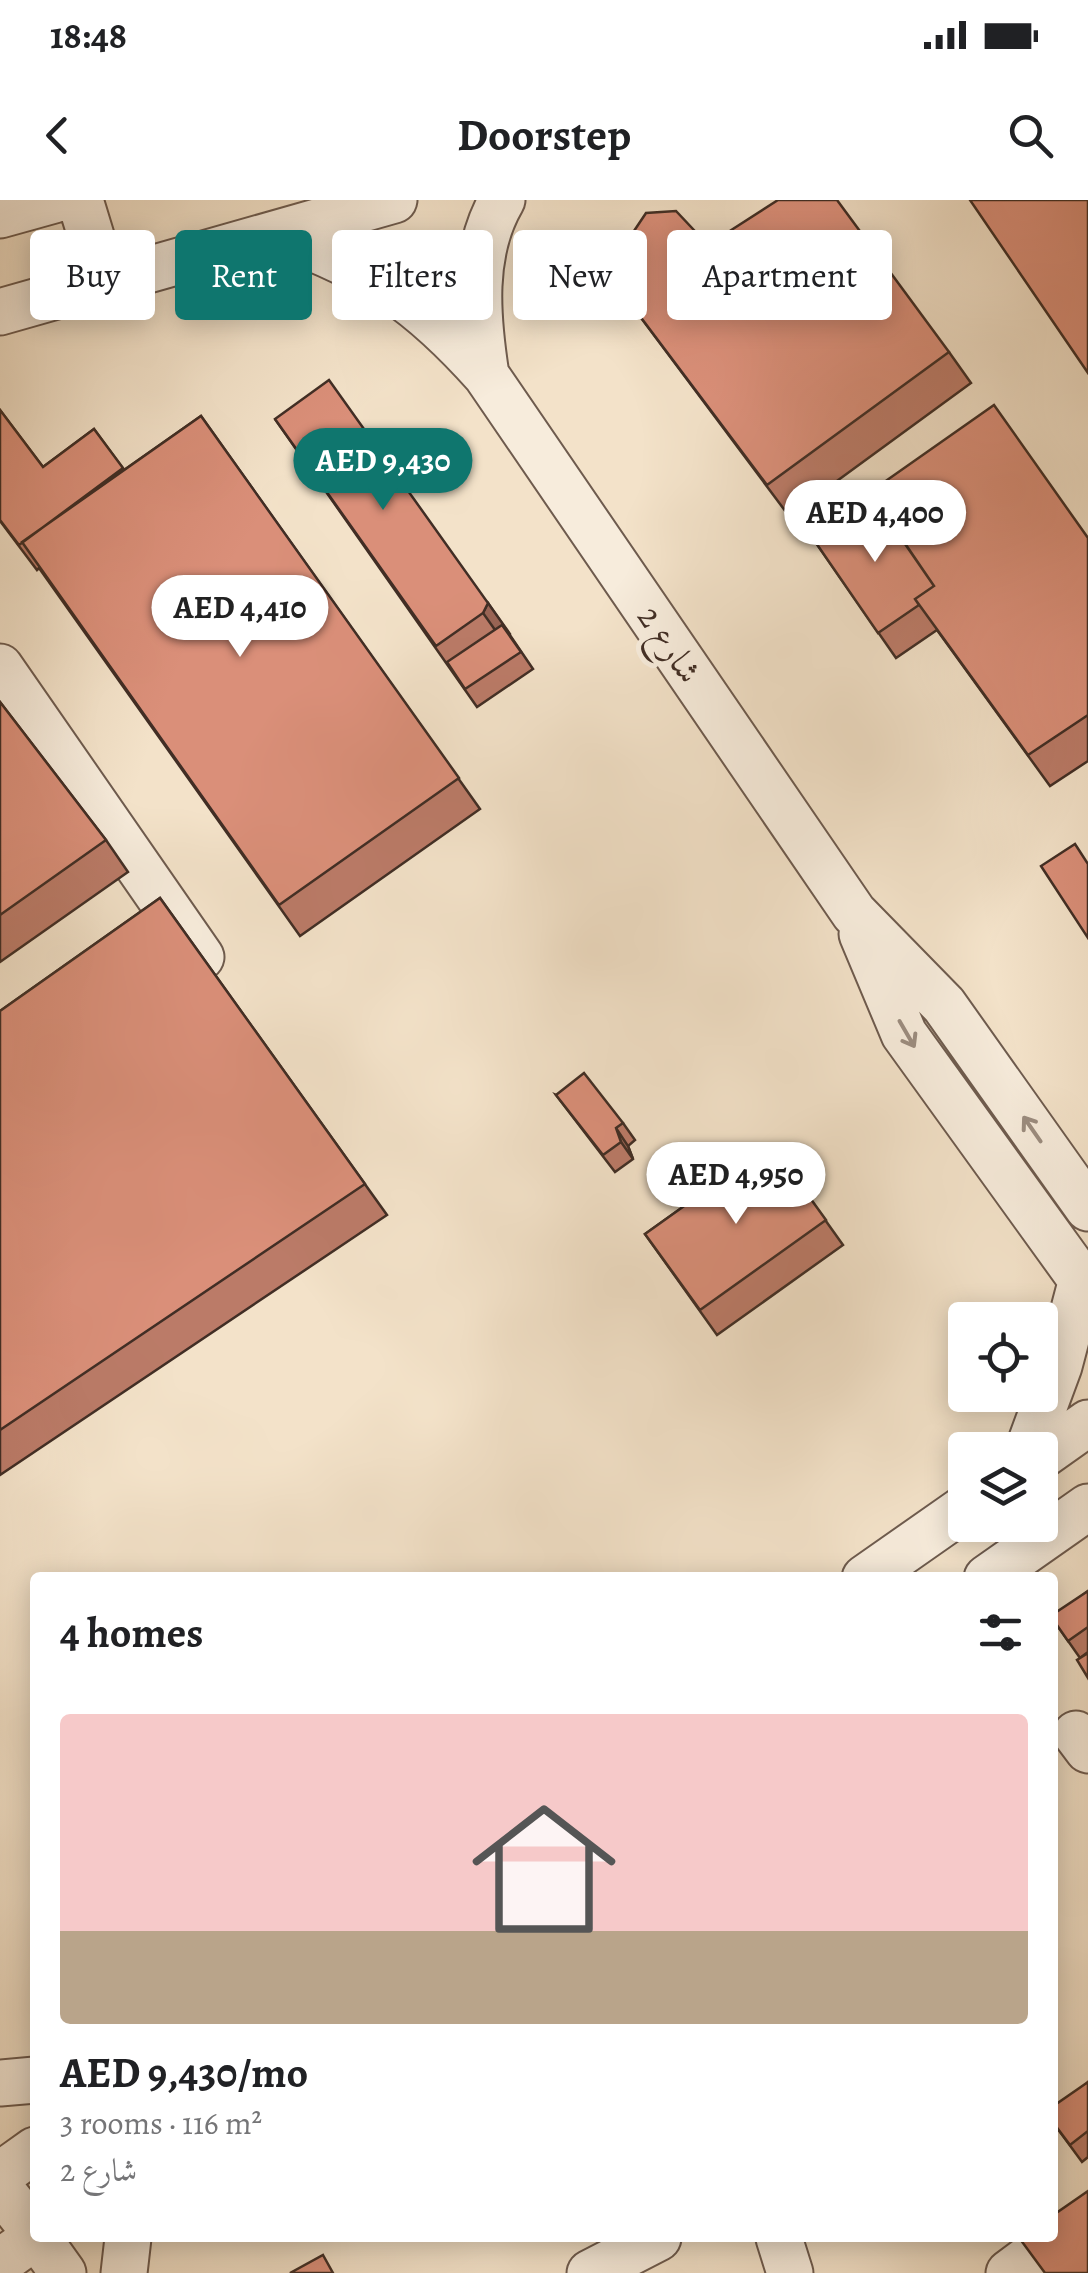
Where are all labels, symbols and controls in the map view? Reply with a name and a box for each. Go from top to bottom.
text: 18:48 [50,9,127,61]
text: Doorstep [457,104,631,166]
icon: back [30,108,85,163]
icon: search [1003,108,1058,163]
chip: Buy [30,230,155,320]
chip: Rent [175,230,312,320]
chip: Filters [332,230,493,320]
chip: New [513,230,647,320]
chip: Apartment [667,230,892,320]
pin: AED 9,430 [269,428,497,513]
text: AED 9,430 [315,438,451,482]
pin: AED 4,400 [761,480,989,565]
text: AED 4,400 [806,490,944,534]
pin: AED 4,410 [126,575,354,660]
text: AED 4,410 [173,585,307,629]
street label: شارع 2 [622,596,713,695]
one-way arrow [897,1019,917,1048]
one-way arrow [1022,1115,1043,1143]
pin: AED 4,950 [622,1142,850,1227]
text: AED 4,950 [668,1152,804,1196]
map controls [948,1302,1058,1542]
button: locate [948,1302,1058,1412]
button: layers [948,1432,1058,1542]
text: 4 homes [60,1604,203,1661]
icon: filters [973,1605,1028,1660]
icon: home [454,1779,634,1959]
text: AED 9,430/mo [60,2044,308,2101]
text: 3 rooms · 116 m² [60,2101,262,2145]
text: شارع 2 [60,2148,137,2192]

